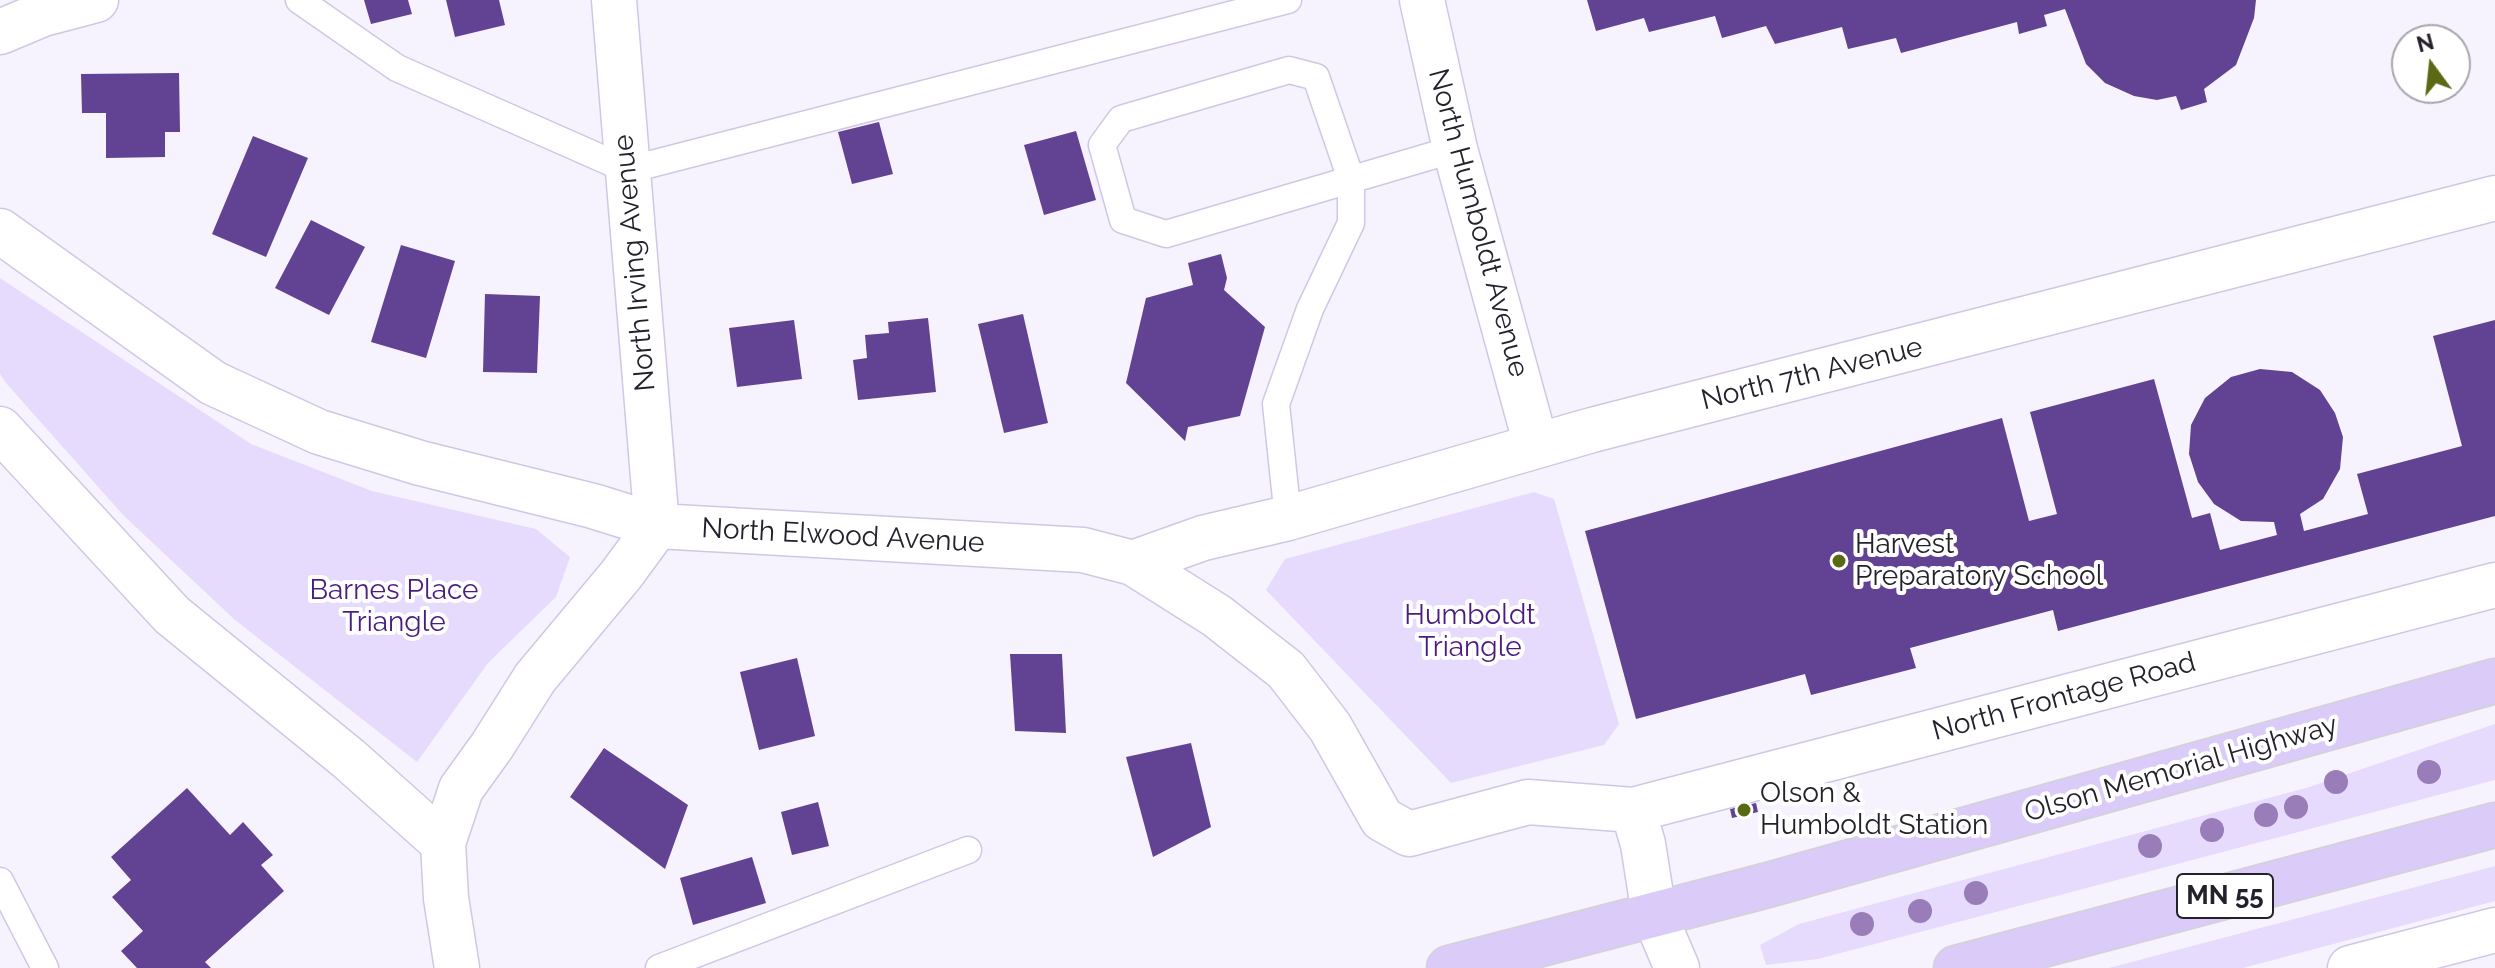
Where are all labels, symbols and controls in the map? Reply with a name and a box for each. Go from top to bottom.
north arrow [2391,24,2471,104]
text: N [2414,28,2437,57]
street label: North Humboldt Avenue [1421,65,1535,381]
street label: North Irving Avenue [607,133,663,393]
street label: North 7th Avenue [1698,330,1926,418]
street label: North Elwood Avenue [701,512,985,560]
place label: Harvest Preparatory School [1855,528,2103,594]
marker: Harvest Preparatory School [1830,552,1848,570]
park label: Barnes Place Triangle [309,574,479,640]
park label: Humboldt Triangle [1404,599,1536,665]
street label: North Frontage Road [1929,646,2199,748]
street label: Olson Memorial Highway [2021,708,2341,830]
place label: Olson & Humboldt Station [1760,777,1988,843]
marker: Olson & Humboldt Station [1735,801,1753,819]
road number: MN 55 [2177,874,2273,918]

